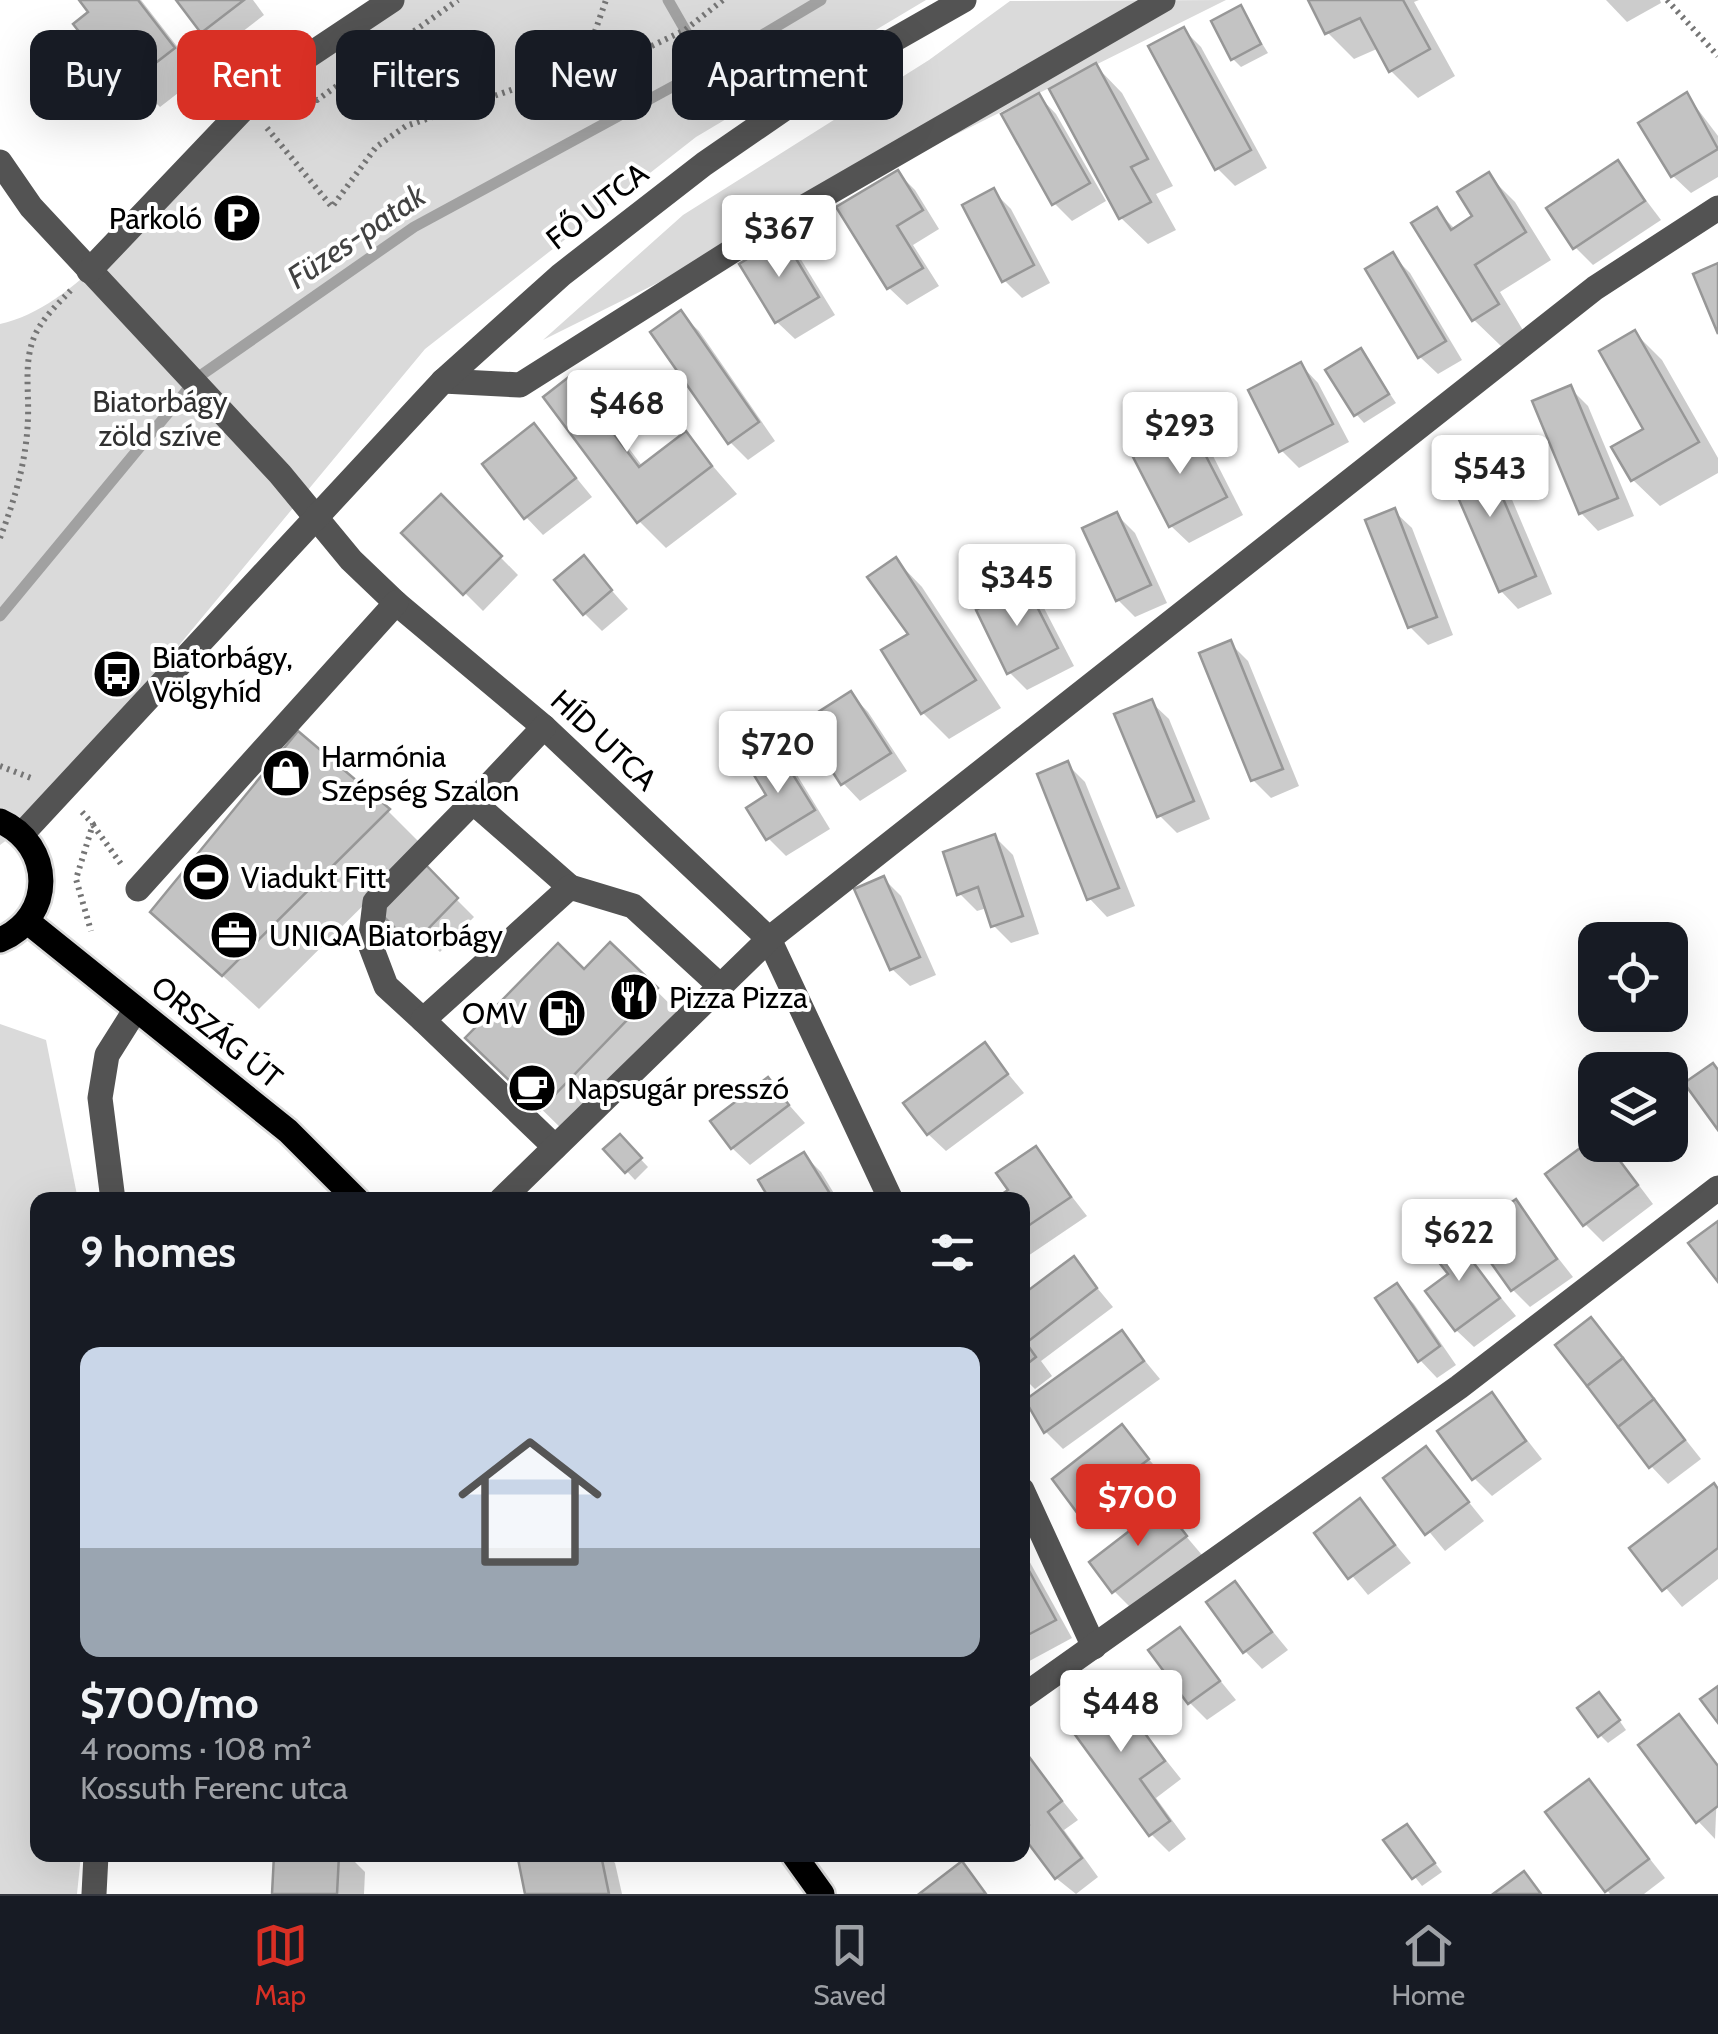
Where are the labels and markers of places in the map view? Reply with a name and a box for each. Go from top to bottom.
parking icon: Parkoló [211,192,263,244]
pin: $367 [720,195,838,280]
place label: Parkoló [109,200,202,237]
pin: $468 [568,370,686,455]
pin: $293 [1121,392,1239,477]
pin: $543 [1431,435,1549,520]
pin: $345 [958,544,1076,629]
place label: Biatorbágy, Völgyhíd [152,639,293,710]
bus stop icon: Biatorbágy, Völgyhíd [91,648,143,700]
pin: $720 [719,711,837,796]
place label: Harmónia Szépség Szalon [321,738,519,809]
shop icon: Harmónia Szépség Szalon [260,747,312,799]
sports icon: Viadukt Fitt [180,851,232,903]
place label: Viadukt Fitt [241,859,386,896]
office icon: UNIQA Biatorbágy [208,909,260,961]
place label: UNIQA Biatorbágy [269,917,503,954]
restaurant icon: Pizza Pizza [608,971,660,1023]
place label: Pizza Pizza [669,979,808,1016]
fuel station icon: OMV [536,987,588,1039]
place label: OMV [462,995,528,1032]
cafe icon: Napsugár presszó [506,1062,558,1114]
place label: Napsugár presszó [567,1070,789,1107]
pin: $622 [1400,1199,1518,1284]
pin: $700 [1079,1464,1197,1549]
pin: $448 [1062,1670,1180,1755]

